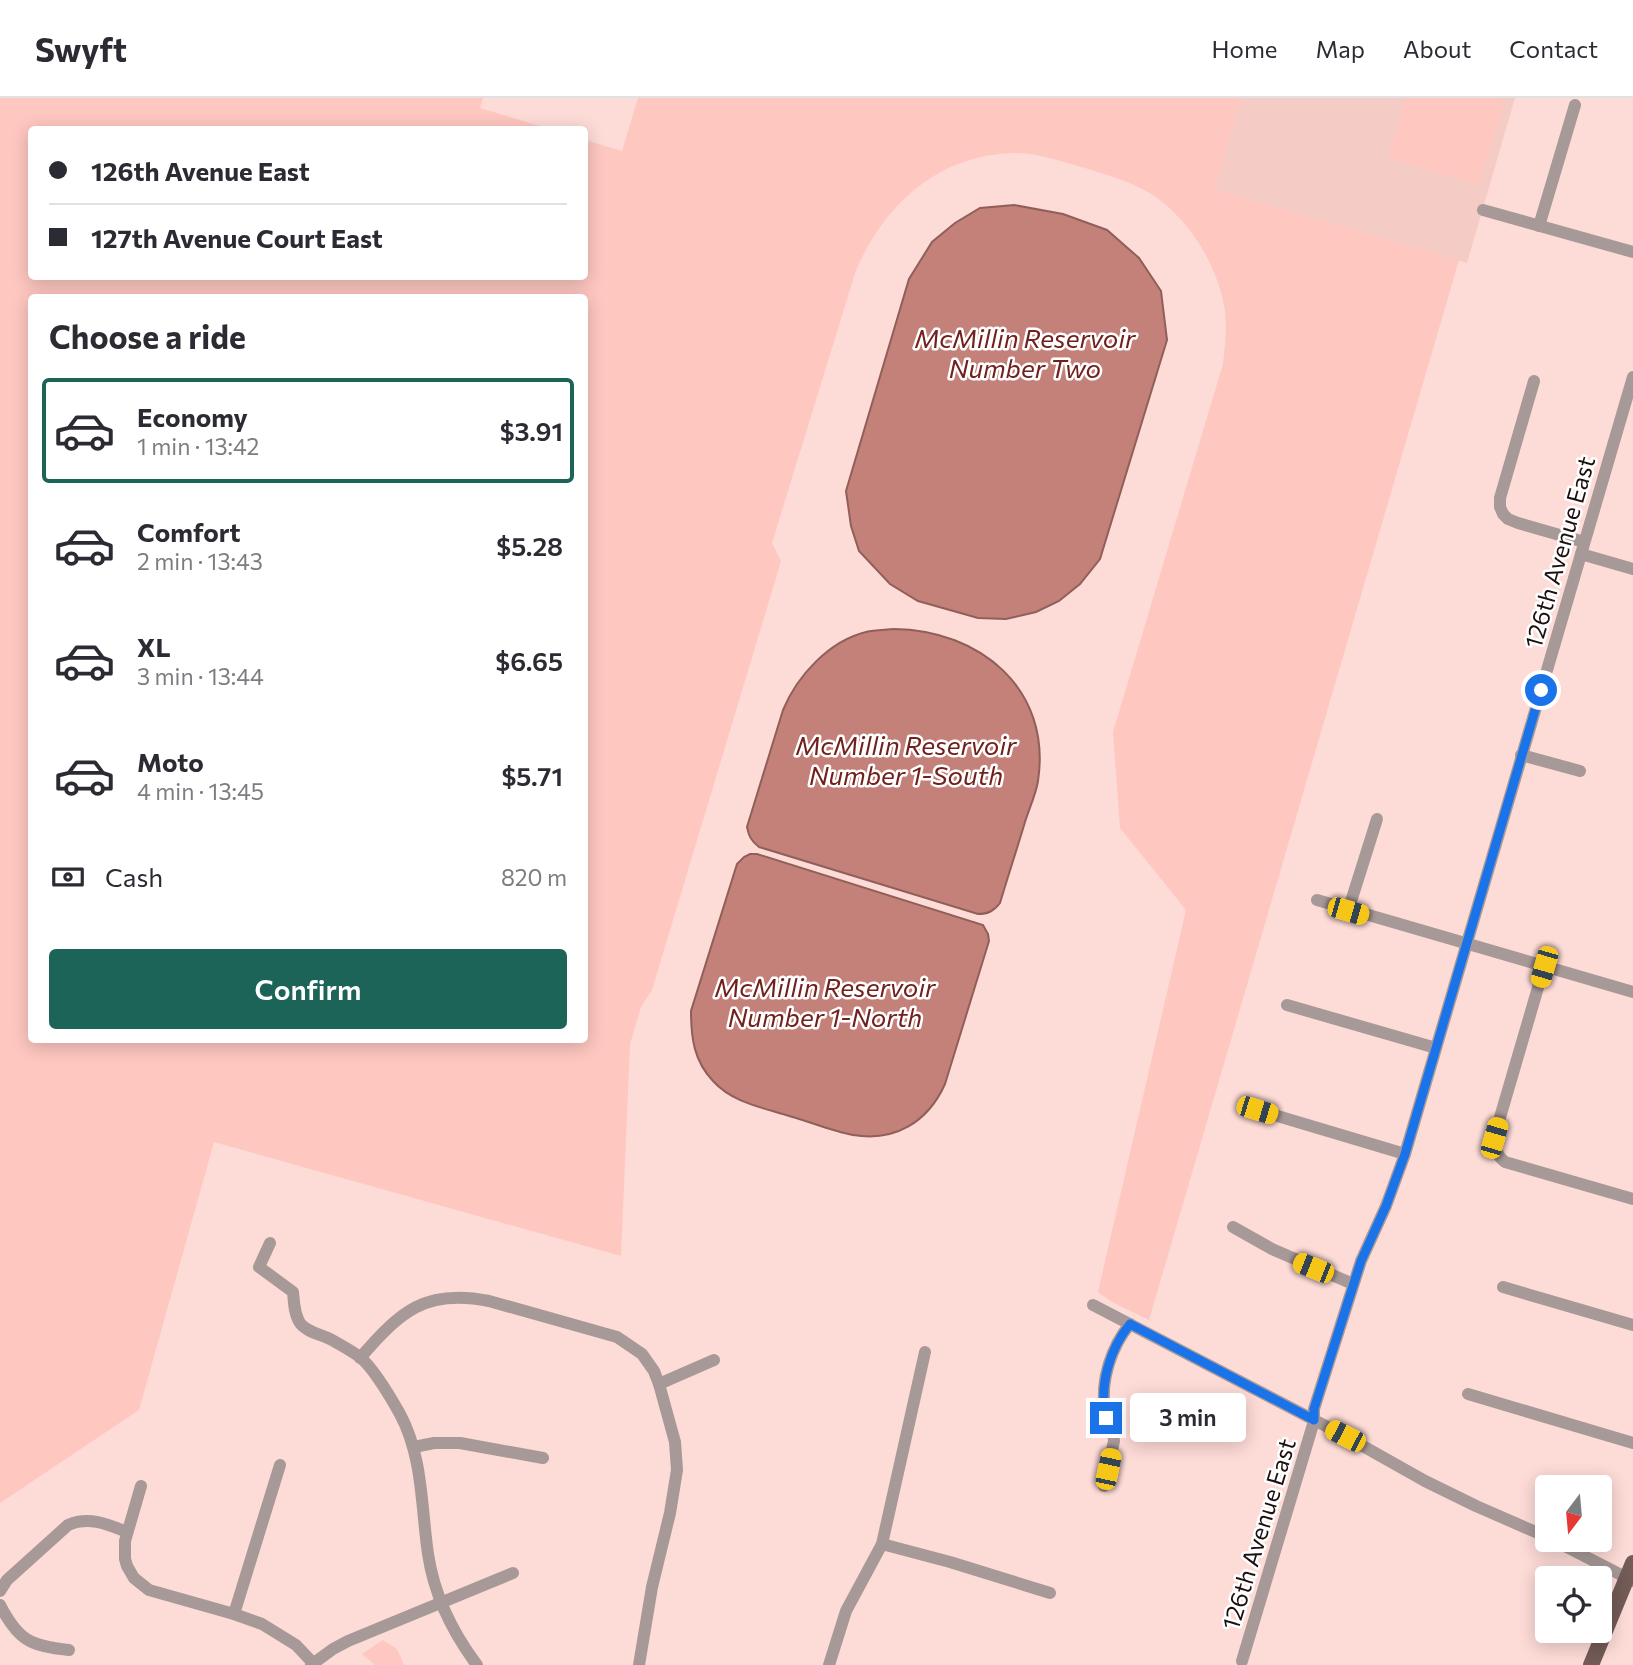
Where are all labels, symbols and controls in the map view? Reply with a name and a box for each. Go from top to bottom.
text: Swyft [35,28,127,69]
text: Home [1212,34,1278,63]
text: Map [1316,34,1365,63]
text: About [1403,34,1471,63]
text: Contact [1509,34,1598,63]
text: 126th Avenue East [91,155,310,186]
text: 127th Avenue Court East [91,222,383,253]
text: Choose a ride [49,316,246,356]
water label: McMillin Reservoir Number Two [915,322,1137,383]
icon: car [53,399,116,462]
text: Economy [137,401,248,432]
text: $3.91 [500,415,563,446]
text: 1 min · 13:42 [137,432,259,460]
street label: 126th Avenue East [1518,453,1600,651]
icon: car [53,514,116,577]
text: Comfort [137,516,240,547]
text: $5.28 [496,530,563,561]
text: 2 min · 13:43 [137,547,263,575]
icon: car [53,629,116,692]
text: XL [137,631,171,662]
text: $6.65 [495,645,563,676]
text: 3 min · 13:44 [137,662,264,690]
route start [1525,674,1557,706]
water label: McMillin Reservoir Number 1-South [796,729,1018,790]
icon: car [53,744,116,807]
text: Moto [137,746,204,777]
text: $5.71 [501,760,563,791]
text: 4 min · 13:45 [137,777,264,805]
icon: cash [49,858,87,896]
text: Cash [105,861,163,892]
text: 820 m [501,863,567,891]
car [1325,895,1372,927]
car [1529,944,1560,990]
button: Confirm [49,949,567,1029]
water label: McMillin Reservoir Number 1-North [715,971,937,1032]
car [1234,1094,1281,1126]
car [1479,1115,1510,1161]
car [1290,1250,1337,1286]
callout: 3 min [1130,1394,1246,1442]
route end [1090,1402,1122,1434]
text: 3 min [1159,1403,1217,1431]
car [1322,1417,1369,1455]
street label: 126th Avenue East [1215,1435,1301,1633]
car [1094,1446,1123,1492]
north arrow [1535,1475,1612,1552]
map controls [1535,1475,1612,1643]
button: locate [1535,1566,1612,1643]

